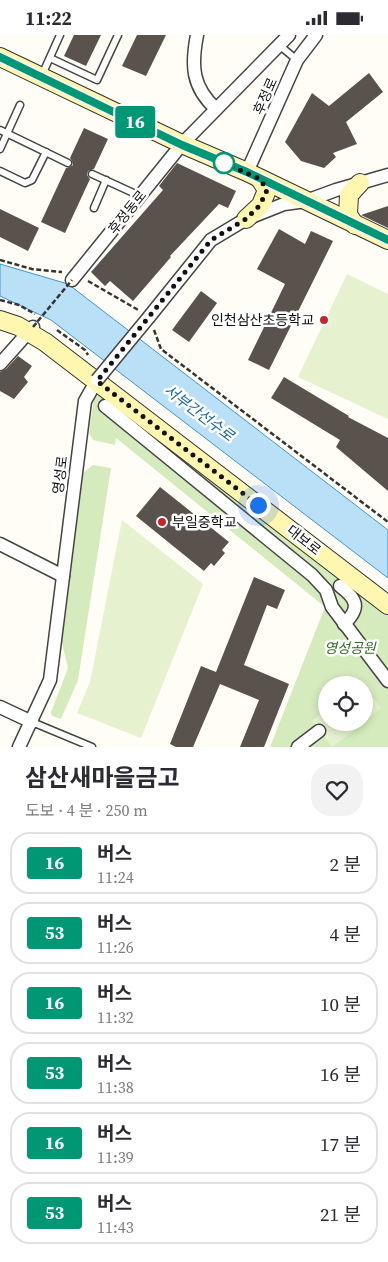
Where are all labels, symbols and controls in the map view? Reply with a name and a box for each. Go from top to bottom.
text: 11:22 [25,5,72,31]
street label: 후정로 [248,74,282,118]
line badge: 16 [112,106,158,138]
text: 16 [125,109,145,134]
unlabelled marker [213,152,235,174]
street label: 후정동로 [103,186,151,238]
place label: 인천삼산초등학교 [211,310,314,330]
marker: 인천삼산초등학교 [318,314,330,326]
water label: 서부간선수로 [160,379,240,447]
street label: 영성로 [48,454,72,495]
your location [246,493,271,518]
place label: 부일중학교 [172,512,237,532]
marker: 부일중학교 [156,516,168,528]
street label: 대보로 [283,520,325,560]
park label: 영성공원 [324,638,377,658]
map controls [318,676,373,731]
button: locate [318,676,373,731]
text: 삼산새마을금고 [25,761,180,794]
button: heart [311,764,363,816]
text: 도보 · 4 분 · 250 m [25,799,148,821]
text: 버스 [97,840,132,866]
text: 16 [45,850,64,875]
text: 2 분 [330,851,361,877]
text: 11:24 [97,866,134,888]
text: 버스 [97,910,132,936]
text: 53 [45,920,64,945]
text: 4 분 [330,921,361,947]
text: 11:26 [97,936,134,958]
text: 버스 [97,980,132,1006]
text: 16 [45,990,64,1015]
text: 10 분 [320,991,361,1017]
text: 11:32 [97,1006,134,1028]
text: 버스 [97,1050,132,1076]
text: 53 [45,1060,64,1085]
text: 16 분 [320,1061,361,1087]
text: 11:38 [97,1076,134,1098]
text: 버스 [97,1120,132,1146]
text: 16 [45,1130,64,1155]
text: 17 분 [320,1131,361,1157]
text: 11:39 [97,1146,134,1168]
text: 버스 [97,1190,132,1216]
text: 53 [45,1200,64,1225]
text: 21 분 [320,1201,361,1227]
text: 11:43 [97,1216,134,1238]

